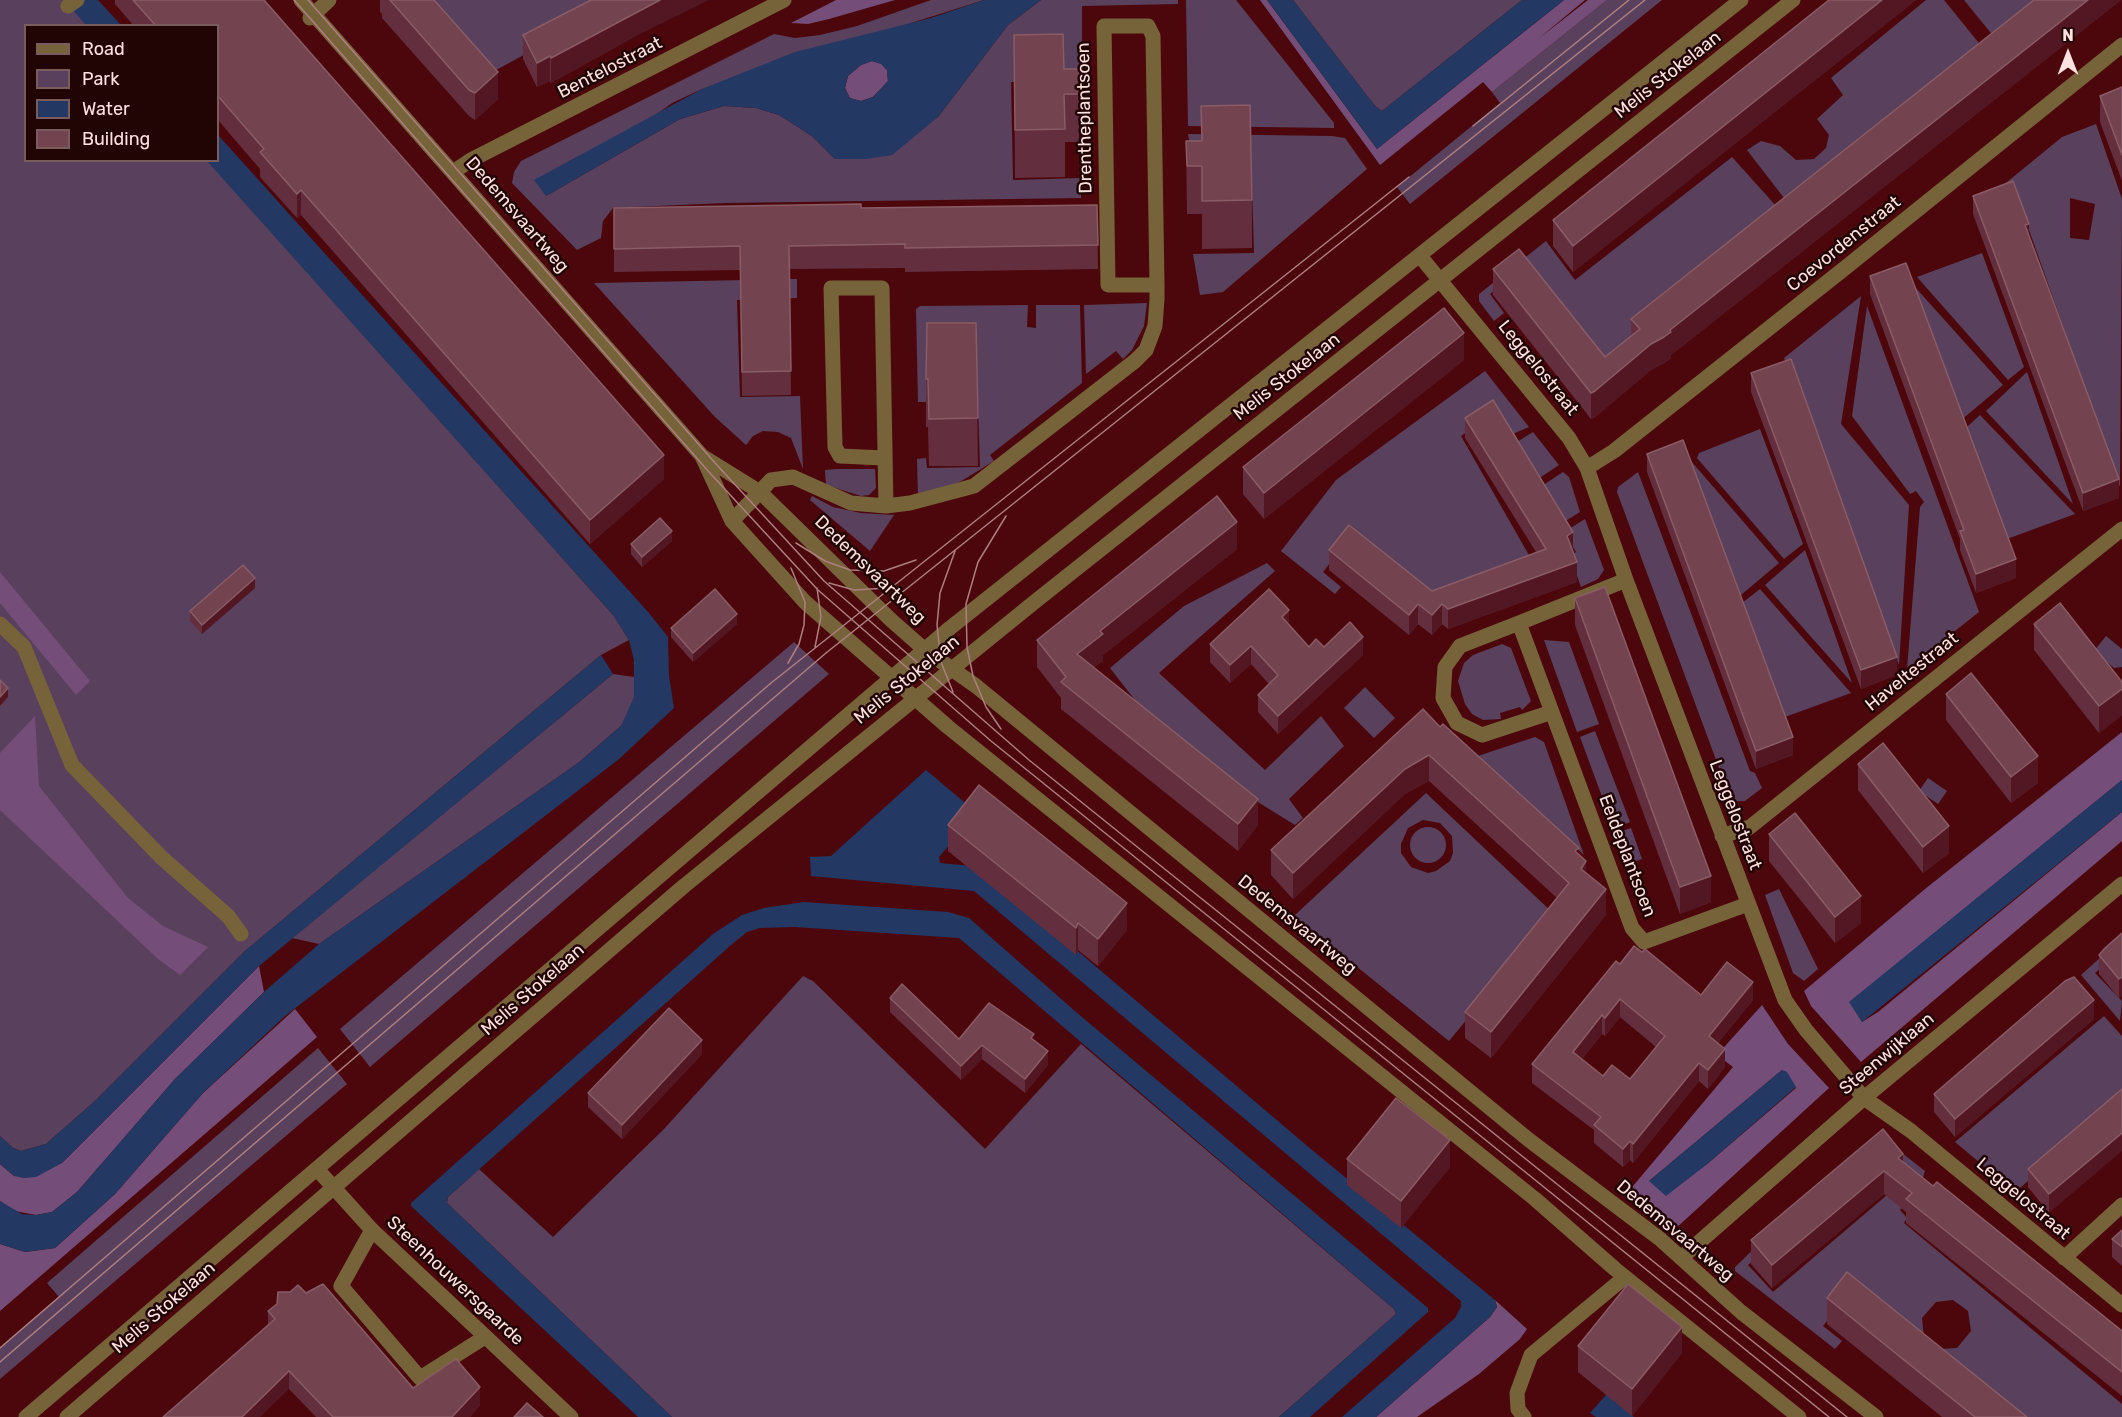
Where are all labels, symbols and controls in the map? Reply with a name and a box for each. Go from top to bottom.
legend [24,24,219,162]
north arrow [2038,24,2098,84]
text: N [2062,26,2074,45]
street label: Melis Stokelaan [1610,27,1726,123]
street label: Bentelostraat [554,32,666,104]
text: Road [82,38,125,60]
street label: Drentheplantsoen [1073,42,1097,194]
text: Park [82,68,119,90]
text: Water [82,98,130,120]
text: Building [82,128,150,150]
street label: Dedemsvaartweg [461,153,573,277]
street label: Coevordenstraat [1783,192,1905,296]
street label: Leggelostraat [1493,316,1583,420]
street label: Melis Stokelaan [1229,329,1345,425]
street label: Dedemsvaartweg [810,511,930,629]
street label: Haveltestraat [1861,628,1963,716]
street label: Melis Stokelaan [850,631,964,729]
street label: Leggelostraat [1704,757,1766,873]
street label: Eeldeplantsoen [1594,792,1660,920]
street label: Dedemsvaartweg [1233,871,1361,979]
street label: Melis Stokelaan [477,939,589,1041]
street label: Steenwijklaan [1835,1008,1939,1100]
street label: Leggelostraat [1972,1153,2074,1245]
street label: Dedemsvaartweg [1612,1176,1738,1286]
street label: Steenhouwersgaarde [382,1212,528,1350]
street label: Melis Stokelaan [108,1257,220,1359]

